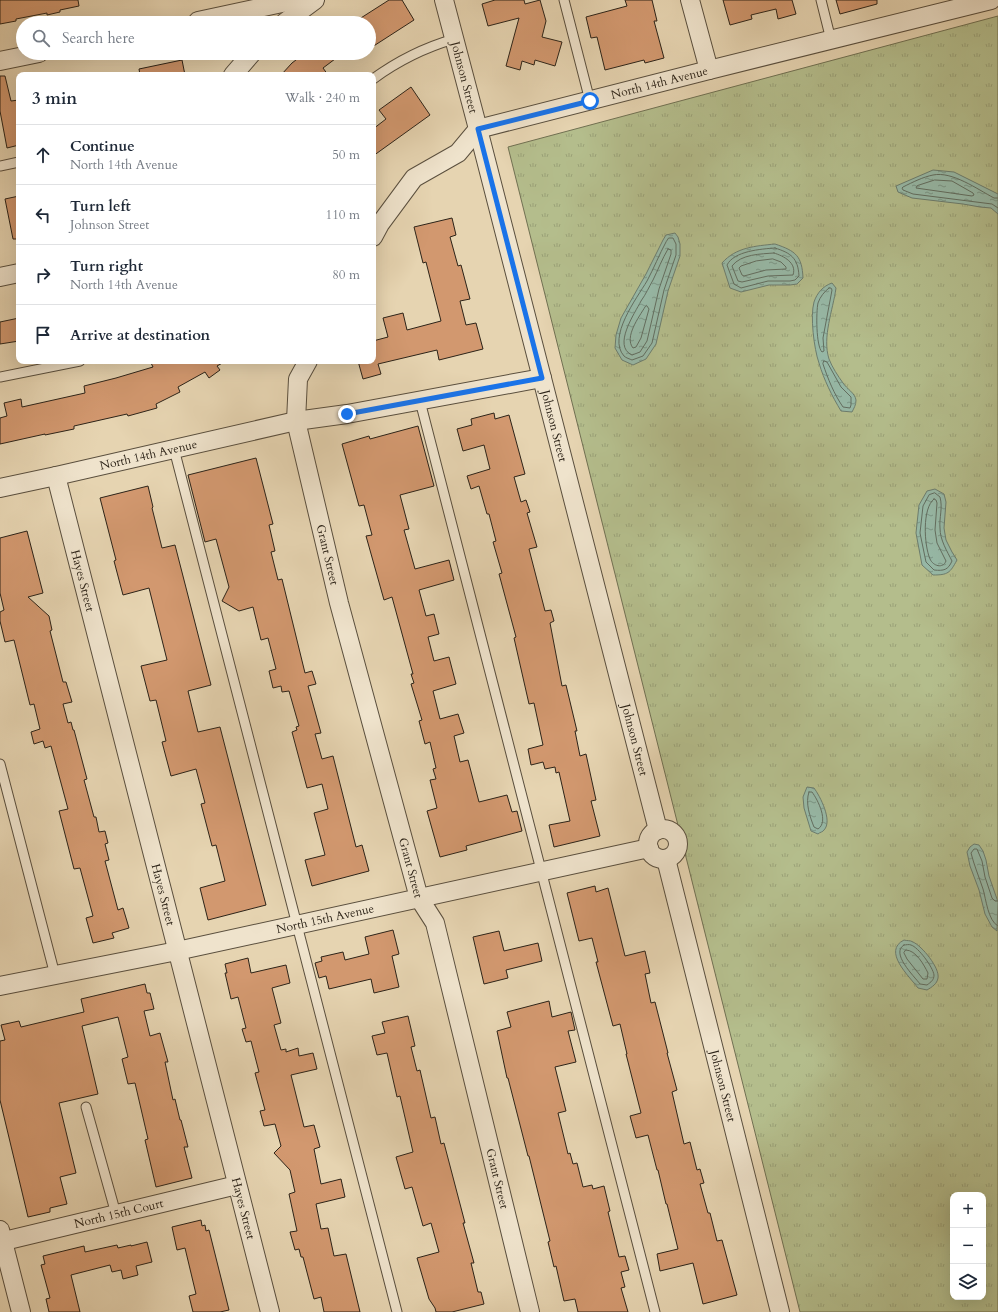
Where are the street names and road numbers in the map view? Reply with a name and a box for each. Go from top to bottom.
street label: Johnson Street [447,38,482,115]
street label: North 14th Avenue [609,63,710,103]
street label: Johnson Street [537,386,571,464]
street label: North 14th Avenue [98,436,199,474]
street label: Grant Street [313,523,343,587]
street label: Hayes Street [67,548,98,613]
street label: Johnson Street [617,700,652,778]
street label: Grant Street [395,836,427,900]
street label: Hayes Street [148,862,179,927]
street label: North 15th Avenue [275,900,375,937]
street label: Johnson Street [706,1046,740,1124]
street label: Grant Street [482,1147,513,1211]
street label: Hayes Street [228,1176,259,1241]
street label: North 15th Court [72,1195,165,1232]

